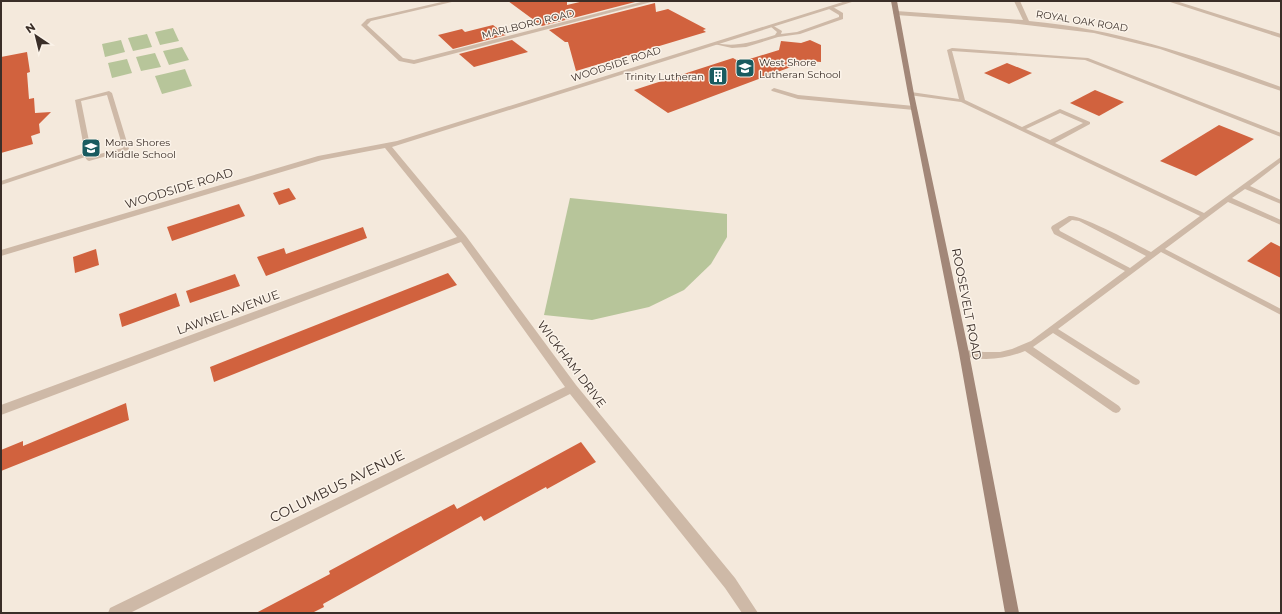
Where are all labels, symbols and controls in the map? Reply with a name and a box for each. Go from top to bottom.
street label: MARLBORO ROAD [480,6,576,42]
street label: ROYAL OAK ROAD [1035,7,1129,35]
north arrow [16,16,56,56]
text: N [23,20,38,36]
street label: WOODSIDE ROAD [569,43,663,85]
place label: West Shore Lutheran School [759,56,841,81]
school or university icon: West Shore Lutheran School [734,57,756,79]
building icon: Trinity Lutheran [707,65,729,87]
place label: Trinity Lutheran [625,70,704,83]
place label: Mona Shores Middle School [105,136,176,161]
school or university icon: Mona Shores Middle School [80,137,102,159]
street label: WOODSIDE ROAD [123,164,235,212]
street label: ROOSEVELT ROAD [949,247,985,361]
street label: LAWNEL AVENUE [175,286,281,338]
street label: WICKHAM DRIVE [534,318,610,410]
street label: COLUMBUS AVENUE [267,445,407,527]

